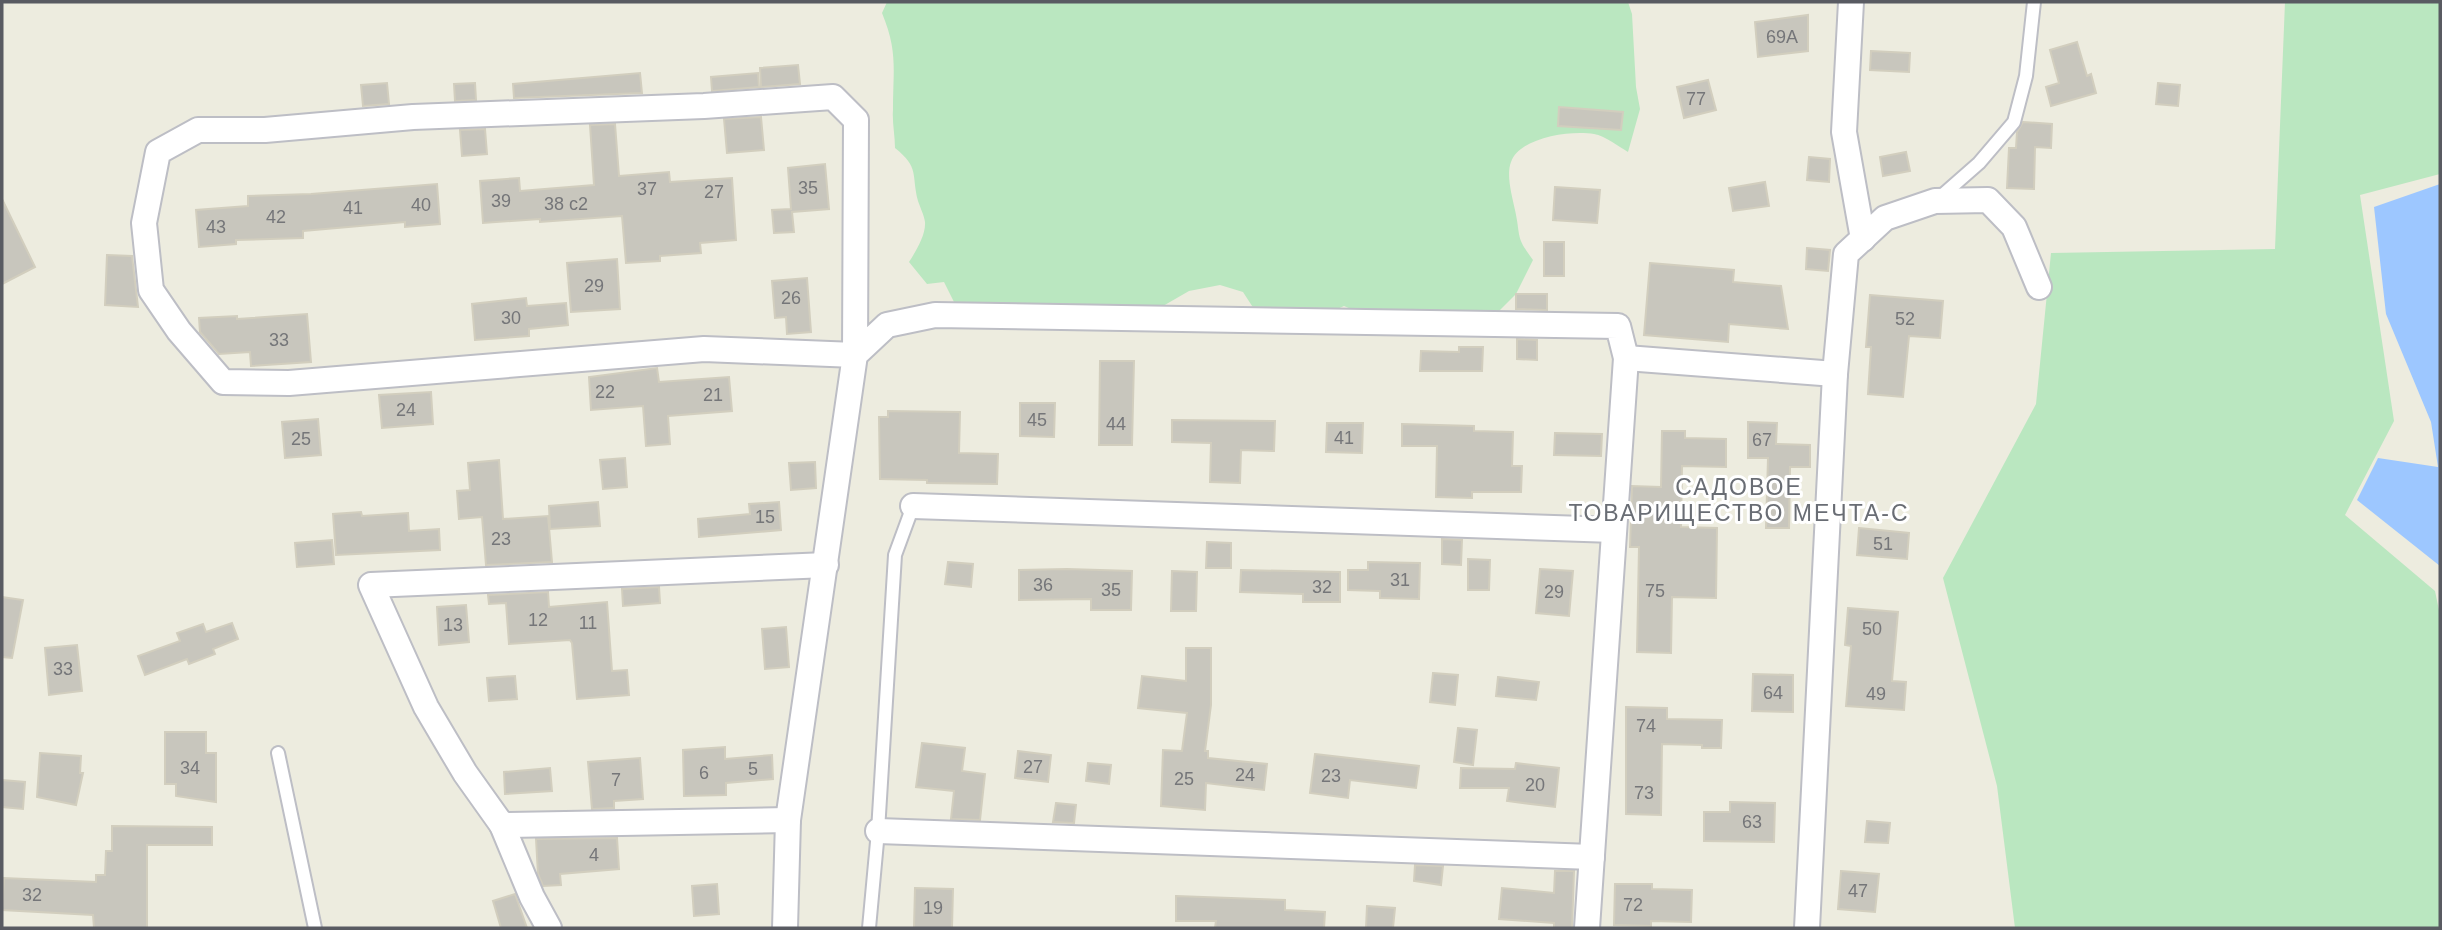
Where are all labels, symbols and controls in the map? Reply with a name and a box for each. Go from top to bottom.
house number: 69А [1766,27,1798,47]
house number: 77 [1686,89,1706,109]
house number: 35 [798,178,818,198]
house number: 37 [637,179,657,199]
house number: 27 [704,182,724,202]
house number: 39 [491,191,511,211]
house number: 38 с2 [544,194,588,214]
house number: 40 [411,195,431,215]
house number: 41 [343,198,363,218]
house number: 42 [266,207,286,227]
house number: 43 [206,217,226,237]
house number: 29 [584,276,604,296]
house number: 26 [781,288,801,308]
house number: 30 [501,308,521,328]
house number: 52 [1895,309,1915,329]
house number: 33 [269,330,289,350]
house number: 22 [595,382,615,402]
house number: 21 [703,385,723,405]
house number: 24 [396,400,416,420]
house number: 45 [1027,410,1047,430]
house number: 44 [1106,414,1126,434]
house number: 41 [1334,428,1354,448]
house number: 25 [291,429,311,449]
house number: 67 [1752,430,1772,450]
district label: САДОВОЕ ТОВАРИЩЕСТВО МЕЧТА-С [1568,474,1910,526]
house number: 15 [755,507,775,527]
house number: 23 [491,529,511,549]
house number: 51 [1873,534,1893,554]
house number: 31 [1390,570,1410,590]
house number: 36 [1033,575,1053,595]
house number: 32 [1312,577,1332,597]
house number: 35 [1101,580,1121,600]
house number: 75 [1645,581,1665,601]
house number: 29 [1544,582,1564,602]
house number: 12 [528,610,548,630]
house number: 11 [579,613,597,633]
house number: 13 [443,615,463,635]
house number: 50 [1862,619,1882,639]
house number: 33 [53,659,73,679]
house number: 64 [1763,683,1783,703]
house number: 49 [1866,684,1886,704]
house number: 74 [1636,716,1656,736]
house number: 27 [1023,757,1043,777]
house number: 34 [180,758,200,778]
house number: 5 [748,759,758,779]
house number: 6 [699,763,709,783]
house number: 24 [1235,765,1255,785]
house number: 23 [1321,766,1341,786]
house number: 25 [1174,769,1194,789]
house number: 7 [611,770,621,790]
house number: 20 [1525,775,1545,795]
house number: 73 [1634,783,1654,803]
house number: 63 [1742,812,1762,832]
house number: 4 [589,845,599,865]
house number: 47 [1848,881,1868,901]
house number: 32 [22,885,42,905]
house number: 72 [1623,895,1643,915]
house number: 19 [923,898,943,918]

